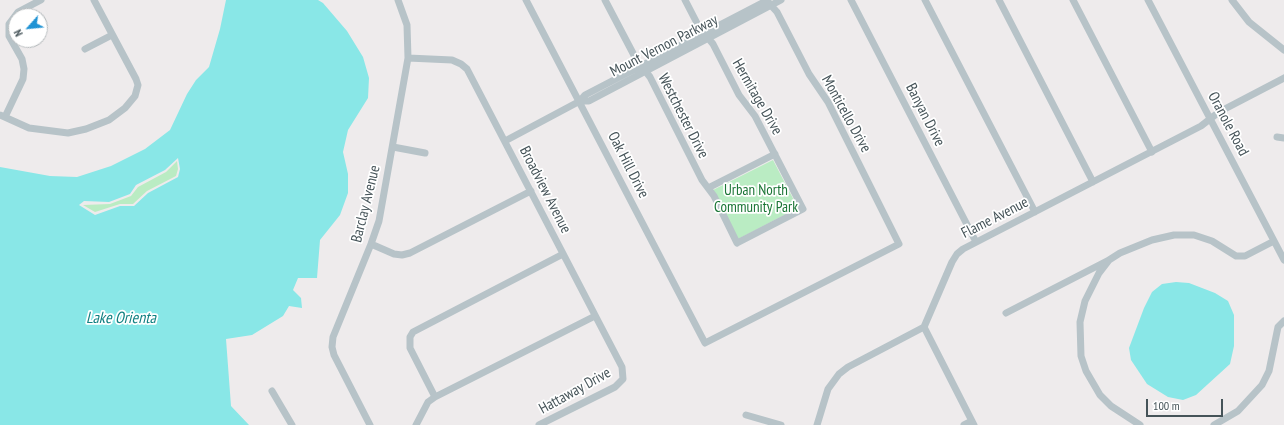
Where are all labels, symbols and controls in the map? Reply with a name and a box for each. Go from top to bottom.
north arrow [8,8,48,48]
street label: Mount Vernon Parkway [607,11,721,81]
text: N [11,27,26,39]
street label: Hermitage Drive [728,56,786,138]
street label: Westchester Drive [654,71,712,161]
street label: Monticello Drive [817,72,875,156]
street label: Banyan Drive [901,80,949,150]
street label: Oranole Road [1204,89,1252,159]
street label: Oak Hill Drive [604,129,652,201]
street label: Broadview Avenue [515,143,575,237]
street label: Barclay Avenue [348,164,384,244]
park label: Urban North Community Park [714,182,798,217]
street label: Flame Avenue [958,193,1032,243]
water label: Lake Orienta [86,308,156,328]
street label: Hattaway Drive [536,364,614,418]
scale bar [1148,391,1225,417]
text: 100 m [1153,398,1180,413]

